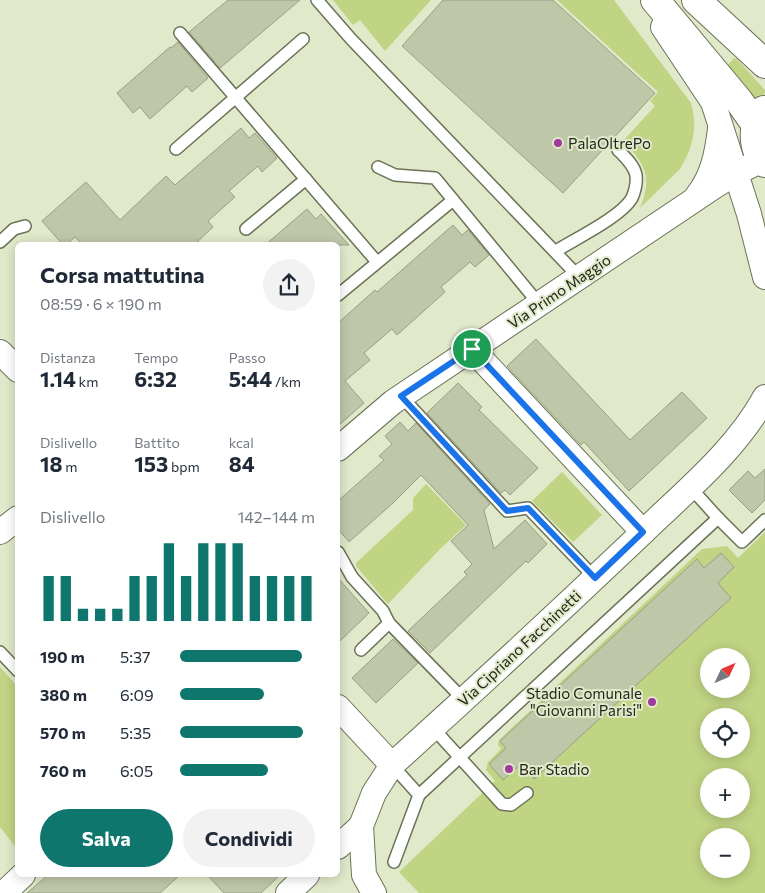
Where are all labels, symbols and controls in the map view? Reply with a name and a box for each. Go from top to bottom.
place label: PalaOltrePo [568,134,651,152]
marker: PalaOltrePo [552,137,564,149]
street label: Via Primo Maggio [504,250,614,332]
button: share [263,259,315,311]
text: Corsa mattutina [40,261,205,288]
text: 08:59 · 6 × 190 m [40,294,162,313]
pin [451,328,493,370]
icon: arrive [458,335,486,363]
text: Distanza [40,349,96,366]
text: Tempo [134,349,178,366]
text: Passo [229,349,266,366]
text: 1.14 [40,366,76,391]
text: 6:32 [134,366,177,391]
text: 5:44 [229,366,272,391]
text: km [76,373,98,390]
text: /km [272,373,301,390]
text: Dislivello [40,434,97,451]
text: Battito [134,434,180,451]
text: kcal [229,434,254,451]
text: 18 [40,451,63,476]
text: 153 [134,451,168,476]
text: 84 [229,451,255,476]
text: m [63,458,77,475]
text: bpm [168,458,200,475]
text: Dislivello [40,507,105,526]
text: 142–144 m [237,507,315,526]
street label: Via Cipriano Facchinetti [454,586,584,710]
text: 190 m [40,647,85,666]
text: 5:37 [120,647,150,666]
north arrow [700,648,750,698]
map controls [700,648,750,878]
place label: Stadio Comunale "Giovanni Parisi" [526,684,642,719]
text: 380 m [40,685,87,704]
text: 6:09 [120,685,154,704]
marker: Stadio Comunale "Giovanni Parisi" [646,696,658,708]
button: locate [700,708,750,758]
text: 570 m [40,723,86,742]
text: 5:35 [120,723,151,742]
place label: Bar Stadio [519,760,590,778]
text: 760 m [40,761,86,780]
text: 6:05 [120,761,153,780]
marker: Bar Stadio [503,763,515,775]
button: + [700,768,750,818]
button: Salva [40,809,173,867]
button: Condividi [183,809,315,867]
button: − [700,828,750,878]

